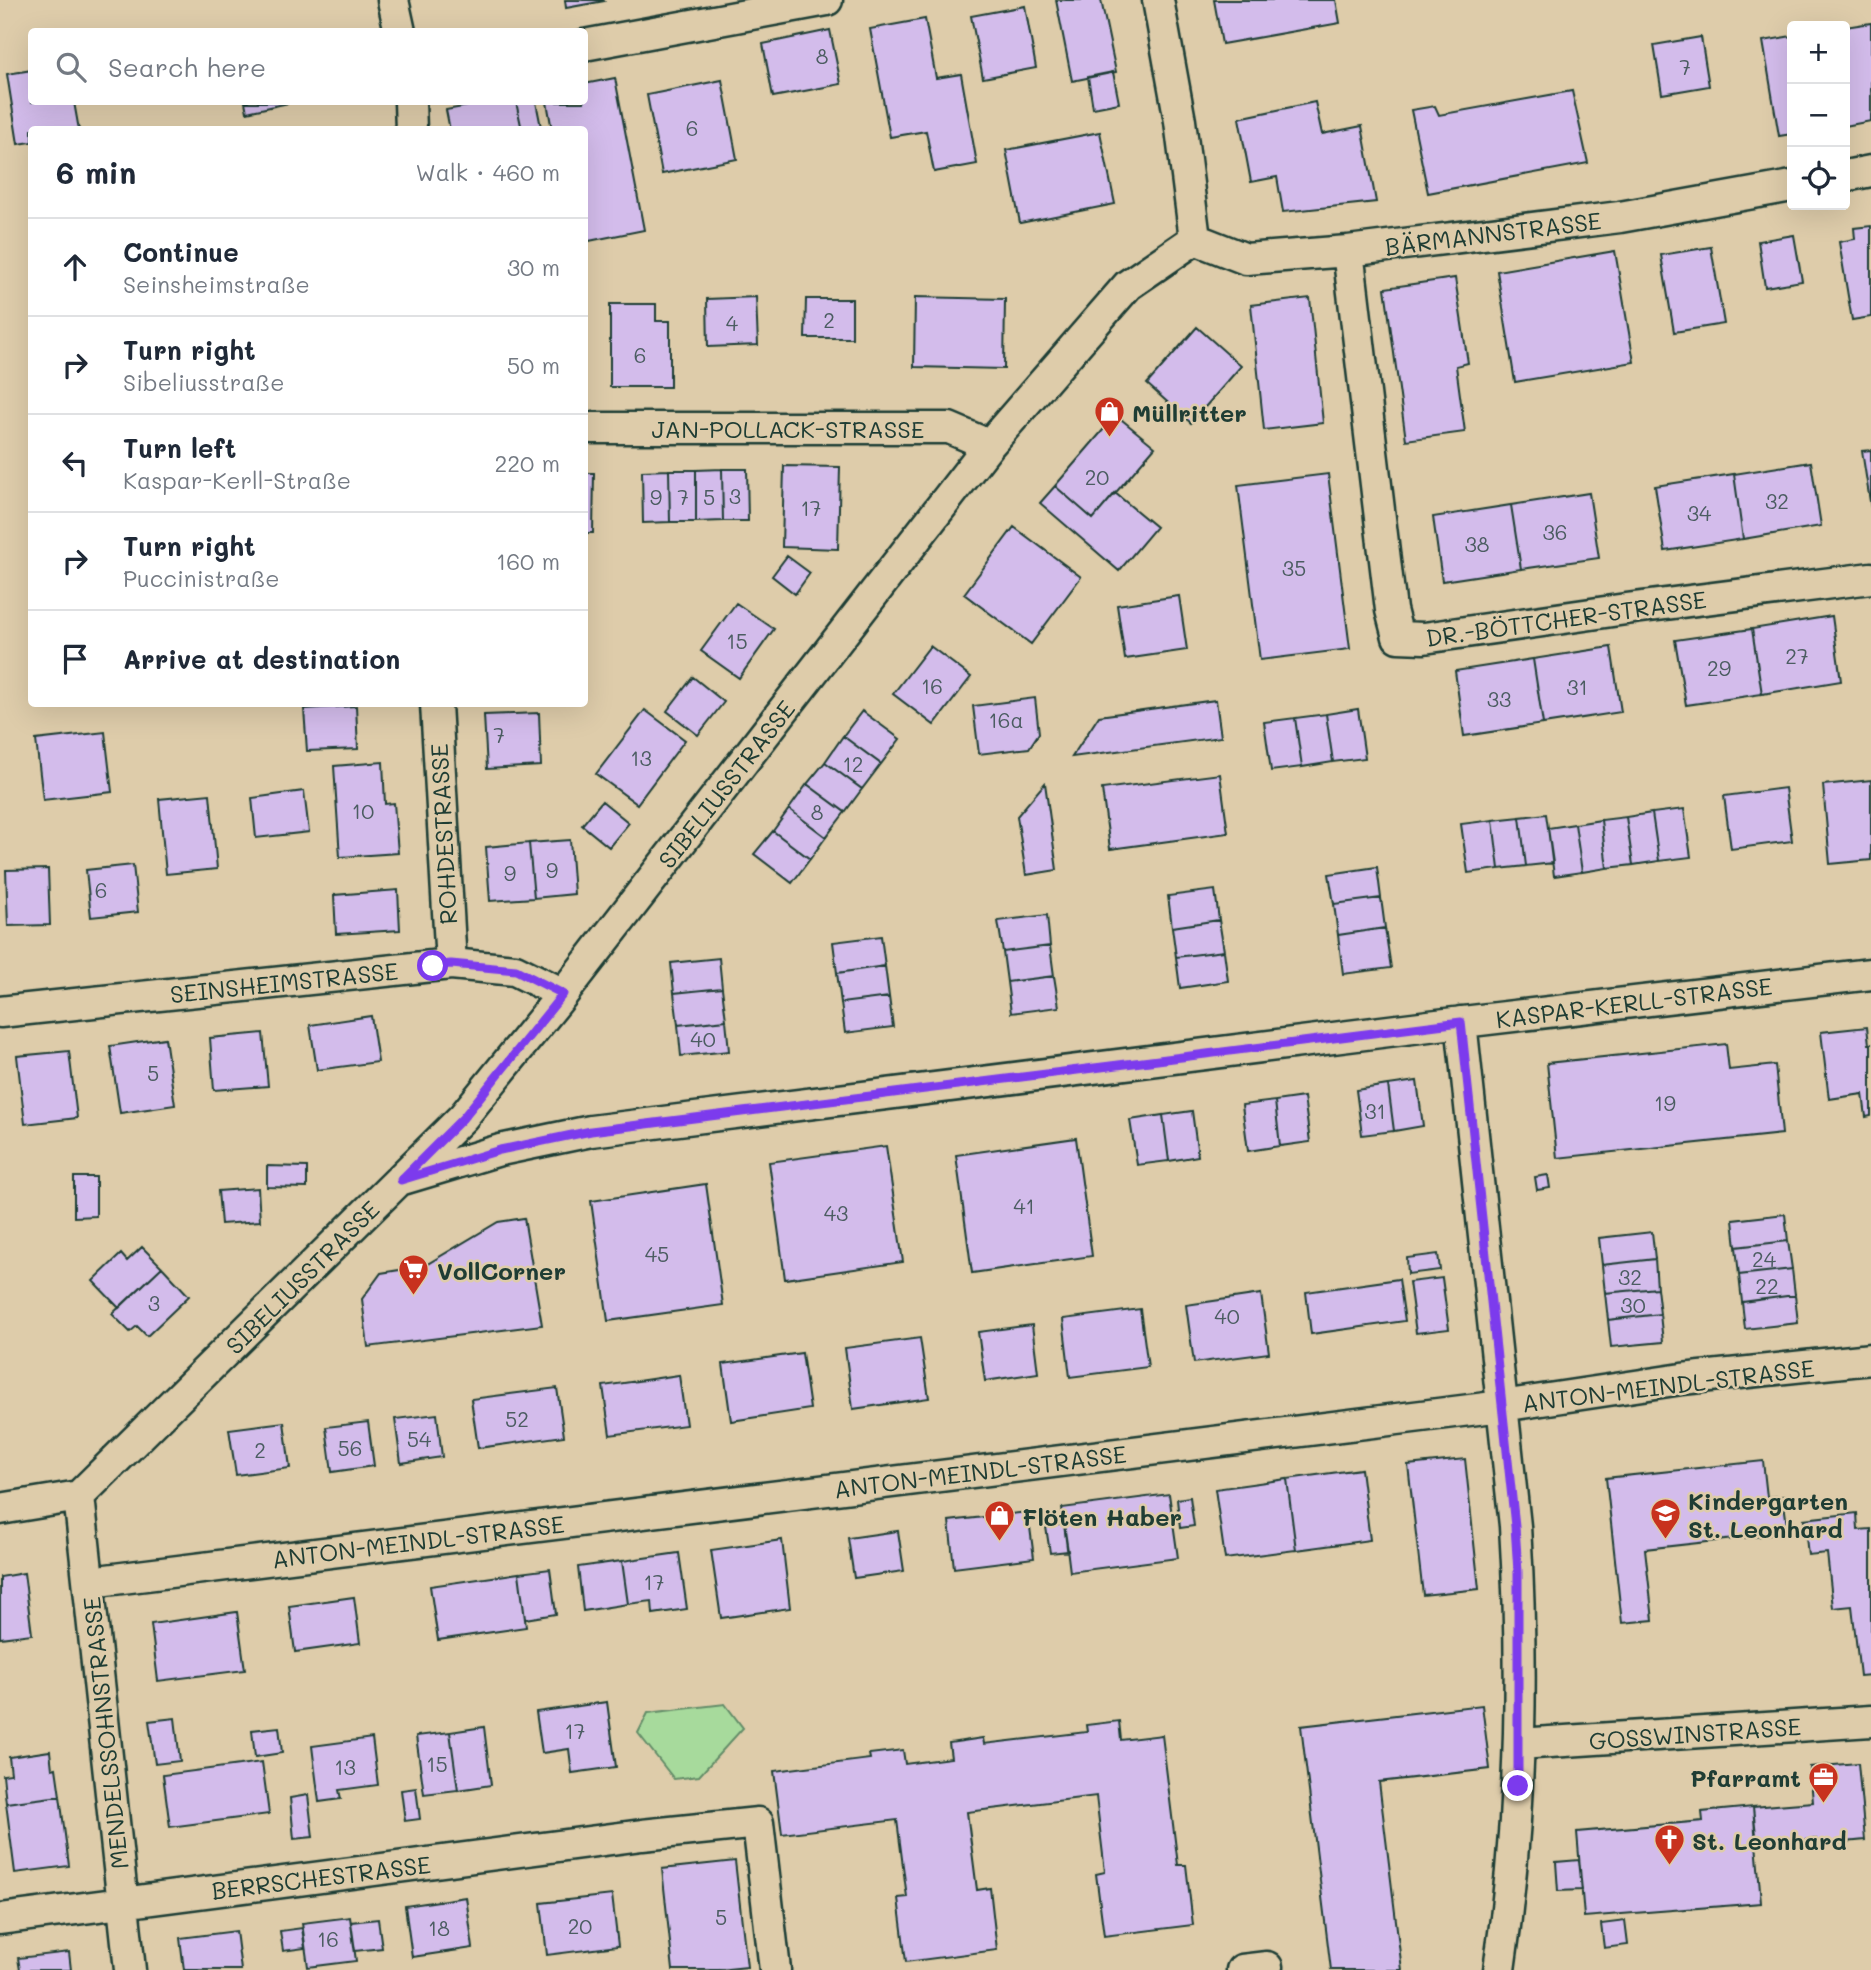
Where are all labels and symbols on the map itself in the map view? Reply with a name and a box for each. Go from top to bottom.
house number: 8 [816,42,828,69]
house number: 7 [1679,53,1691,80]
house number: 6 [686,114,698,141]
street label: BÄRMANNSTRASSE [1383,204,1603,262]
house number: 2 [823,306,835,333]
house number: 4 [726,309,739,336]
house number: 6 [634,341,646,368]
shop icon: Müllritter [1092,395,1126,439]
place label: Müllritter [1132,397,1247,428]
street label: JAN-POLLACK-STRASSE [651,413,925,444]
house number: 20 [1085,463,1109,490]
house number: 3 [729,482,741,509]
house number: 9 [650,483,662,510]
house number: 7 [677,483,689,510]
house number: 5 [703,483,715,510]
house number: 32 [1765,487,1789,514]
house number: 17 [800,494,822,521]
house number: 34 [1687,499,1712,526]
house number: 36 [1543,518,1568,545]
house number: 38 [1464,530,1490,557]
house number: 35 [1282,554,1306,581]
street label: DR.-BÖTTCHER-STRASSE [1424,583,1708,653]
house number: 15 [726,627,748,654]
house number: 27 [1785,642,1809,669]
house number: 29 [1707,654,1731,681]
house number: 16 [921,672,943,699]
house number: 31 [1566,673,1588,700]
house number: 33 [1487,685,1511,712]
street label: SIBELIUSSTRASSE [651,694,801,874]
house number: 16a [988,706,1024,733]
house number: 7 [493,721,505,748]
street label: ROHDESTRASSE [423,743,463,925]
house number: 13 [630,744,652,771]
house number: 12 [842,750,864,777]
house number: 10 [352,797,374,824]
house number: 8 [811,798,823,825]
house number: 9 [546,856,558,883]
house number: 9 [504,859,516,886]
house number: 6 [95,876,107,903]
route start [417,950,448,981]
street label: SEINSHEIMSTRASSE [168,955,400,1009]
street label: KASPAR-KERLL-STRASSE [1494,970,1774,1034]
house number: 40 [690,1025,716,1052]
house number: 5 [147,1059,159,1086]
house number: 19 [1654,1089,1676,1116]
house number: 31 [1364,1097,1386,1124]
house number: 41 [1013,1192,1035,1219]
street label: SIBELIUSSTRASSE [219,1194,385,1360]
house number: 43 [824,1199,848,1226]
house number: 45 [645,1240,669,1267]
house number: 24 [1752,1245,1777,1272]
supermarket icon: VollCorner [397,1253,431,1297]
place label: VollCorner [437,1255,566,1286]
house number: 32 [1618,1263,1642,1290]
house number: 22 [1755,1272,1779,1299]
house number: 3 [148,1289,160,1316]
house number: 30 [1620,1291,1646,1318]
house number: 40 [1214,1302,1240,1329]
street label: ANTON-MEINDL-STRASSE [1520,1352,1816,1418]
house number: 52 [505,1405,529,1432]
house number: 54 [407,1425,432,1452]
house number: 56 [338,1434,362,1461]
house number: 2 [254,1436,266,1463]
street label: ANTON-MEINDL-STRASSE [832,1438,1128,1504]
place label: Kindergarten St. Leonhard [1688,1485,1848,1544]
school or university icon: Kindergarten St. Leonhard [1648,1497,1682,1541]
shop icon: Flöten Haber [982,1499,1016,1543]
place label: Flöten Haber [1022,1501,1182,1532]
street label: ANTON-MEINDL-STRASSE [270,1508,566,1574]
house number: 17 [643,1568,665,1595]
street label: MENDELSSOHNSTRASSE [75,1595,135,1871]
street label: GOSSWINSTRASSE [1588,1710,1802,1756]
house number: 17 [564,1717,586,1744]
house number: 15 [426,1750,448,1777]
house number: 13 [334,1753,356,1780]
office icon: Pfarramt [1807,1760,1841,1804]
place label: Pfarramt [1690,1762,1801,1793]
route end [1502,1770,1533,1801]
church icon: St. Leonhard [1652,1823,1686,1867]
place label: St. Leonhard [1692,1825,1847,1856]
street label: BERRSCHESTRASSE [210,1848,432,1906]
house number: 5 [715,1903,727,1930]
house number: 20 [568,1912,592,1939]
house number: 18 [428,1914,450,1941]
house number: 16 [317,1925,339,1952]

